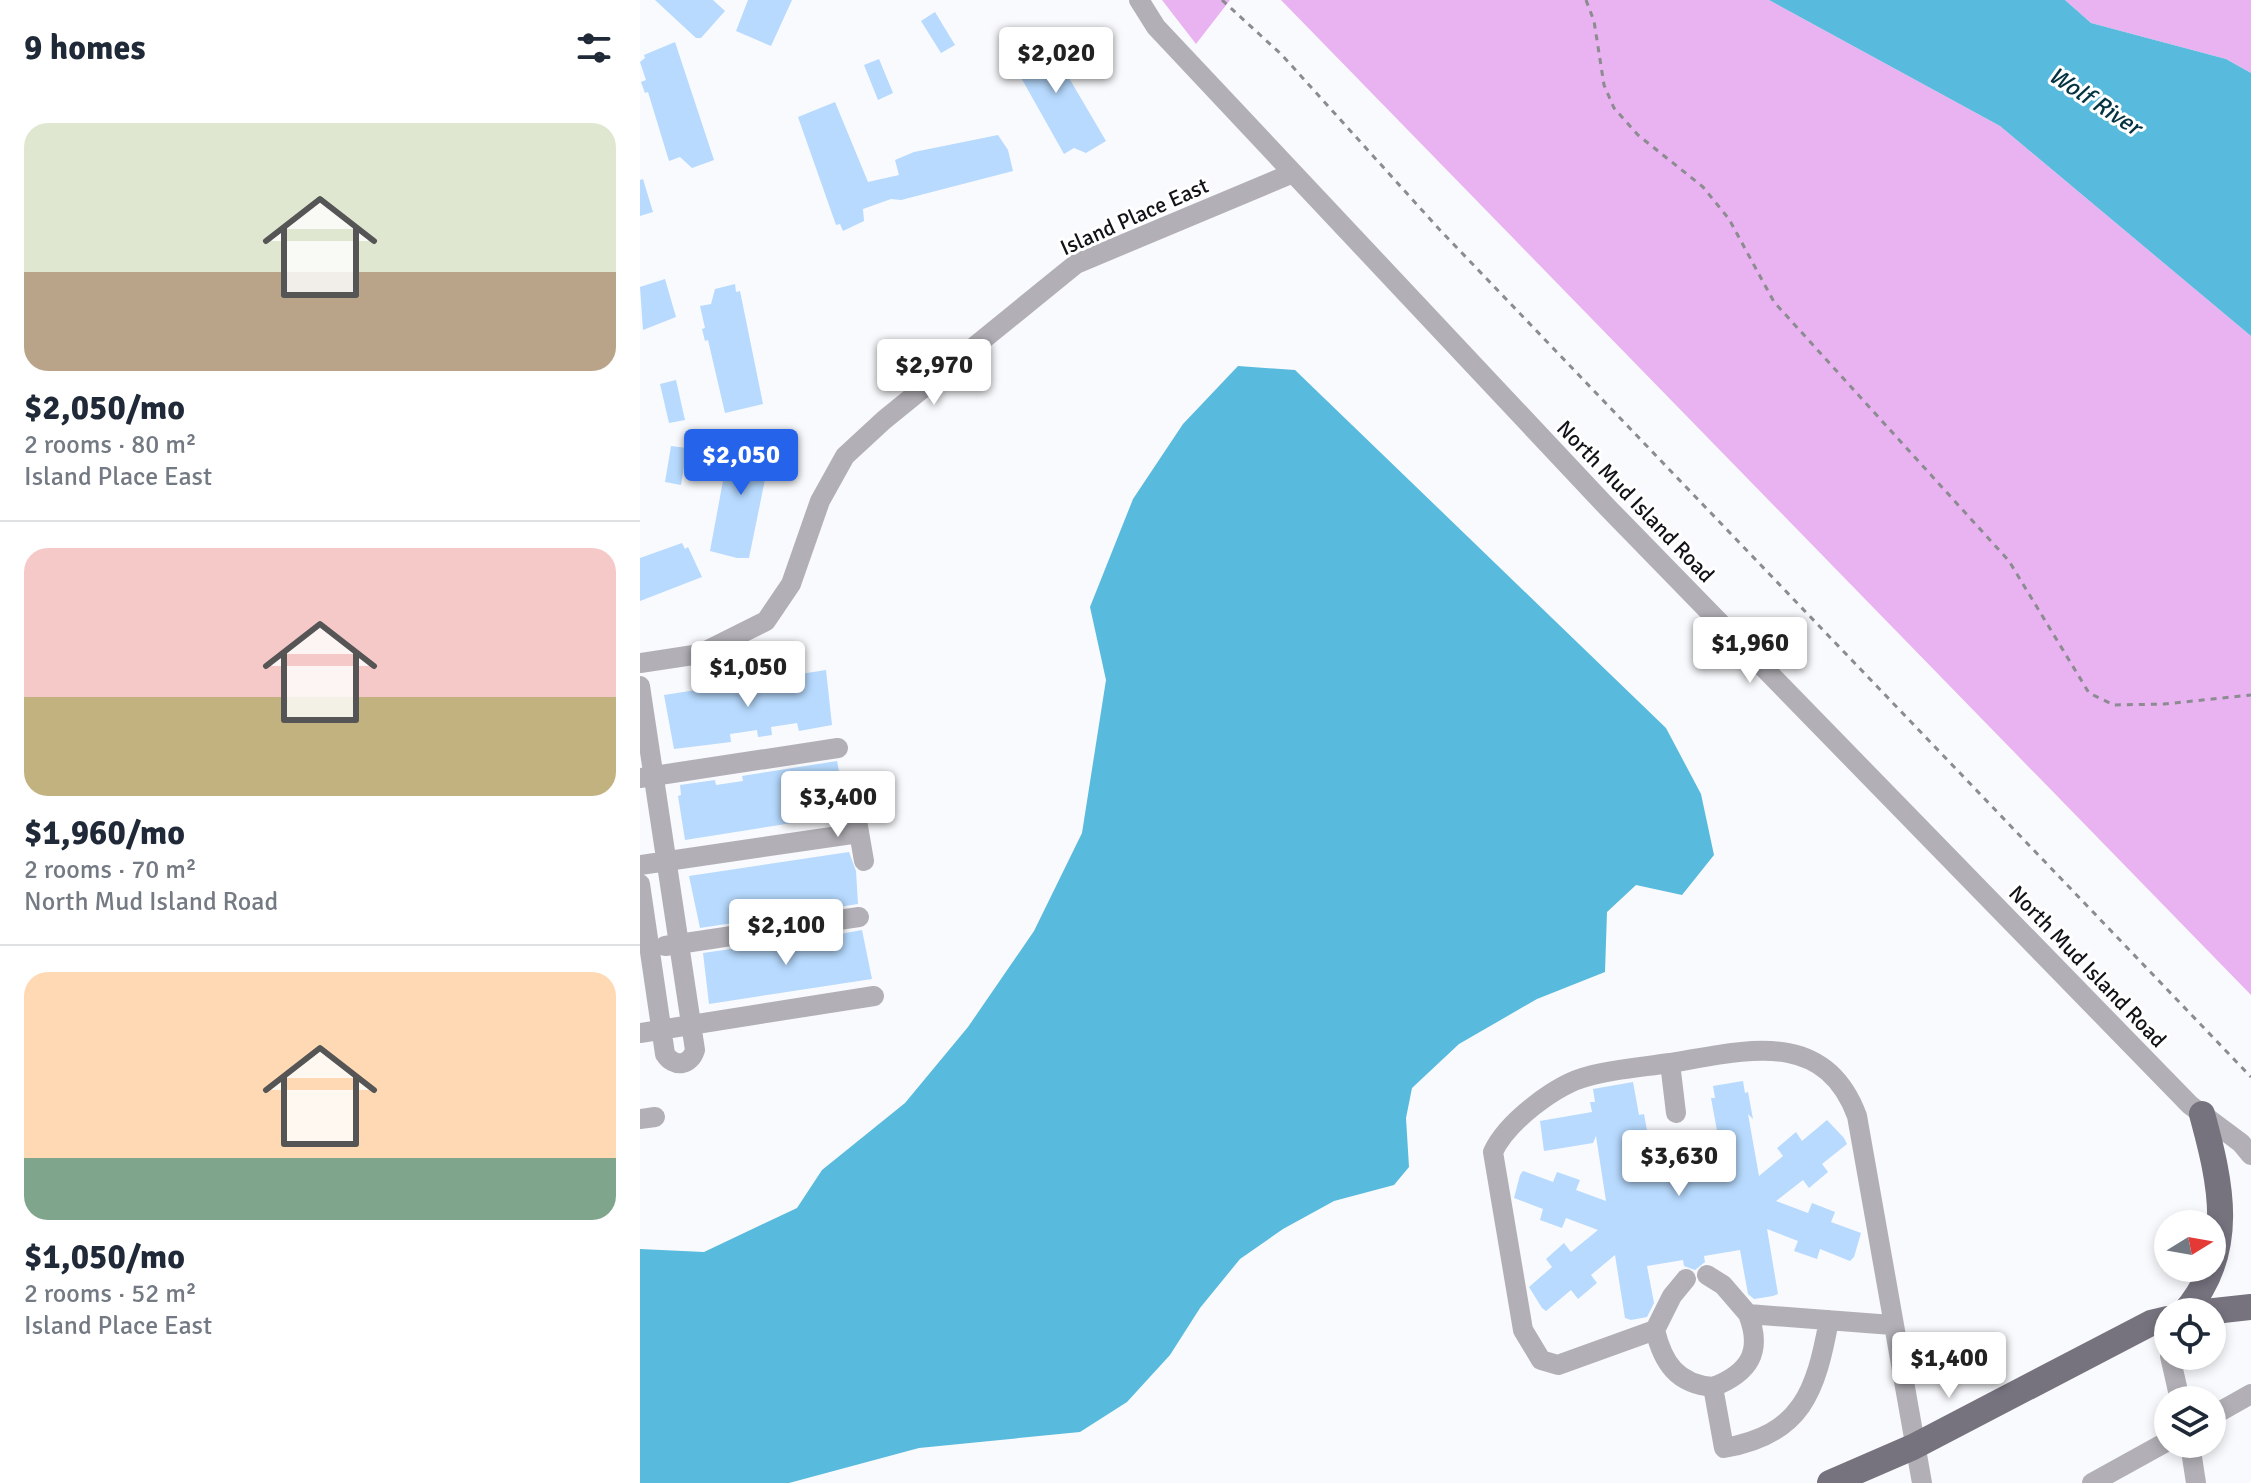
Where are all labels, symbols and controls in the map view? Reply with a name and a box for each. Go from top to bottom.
icon: filters [572,26,616,70]
text: 9 homes [24,27,145,69]
pin: $2,020 [991,27,1121,95]
text: $2,020 [1017,37,1095,69]
water label: Wolf River [2043,60,2150,144]
street label: Island Place East [1056,172,1213,261]
icon: home [248,175,392,319]
pin: $2,970 [869,339,999,407]
text: $2,970 [895,349,973,381]
text: $2,050/mo [24,387,185,429]
street label: North Mud Island Road [1551,415,1720,588]
text: 2 rooms · 80 m² [24,429,197,461]
pin: $2,050 [676,429,806,497]
text: $2,050 [702,439,780,471]
text: Island Place East [24,461,212,493]
icon: home [248,600,392,744]
pin: $1,960 [1685,617,1815,685]
text: $1,960 [1711,627,1789,659]
pin: $1,050 [683,641,813,709]
text: $1,050 [709,651,787,683]
pin: $3,400 [773,771,903,839]
text: $3,400 [799,781,877,813]
text: $1,960/mo [24,812,185,854]
text: 2 rooms · 70 m² [24,854,197,886]
street label: North Mud Island Road [2003,880,2172,1053]
text: North Mud Island Road [24,886,278,918]
pin: $2,100 [721,899,851,967]
text: $2,100 [747,909,825,941]
icon: home [248,1024,392,1168]
pin: $3,630 [1614,1130,1744,1198]
text: $3,630 [1640,1140,1718,1172]
north arrow [2154,1210,2226,1282]
map controls [2154,1210,2226,1458]
text: $1,050/mo [24,1236,185,1278]
text: 2 rooms · 52 m² [24,1278,197,1310]
button: locate [2154,1298,2226,1370]
text: Island Place East [24,1310,212,1342]
pin: $1,400 [1884,1332,2014,1400]
text: $1,400 [1910,1342,1988,1374]
button: layers [2154,1386,2226,1458]

